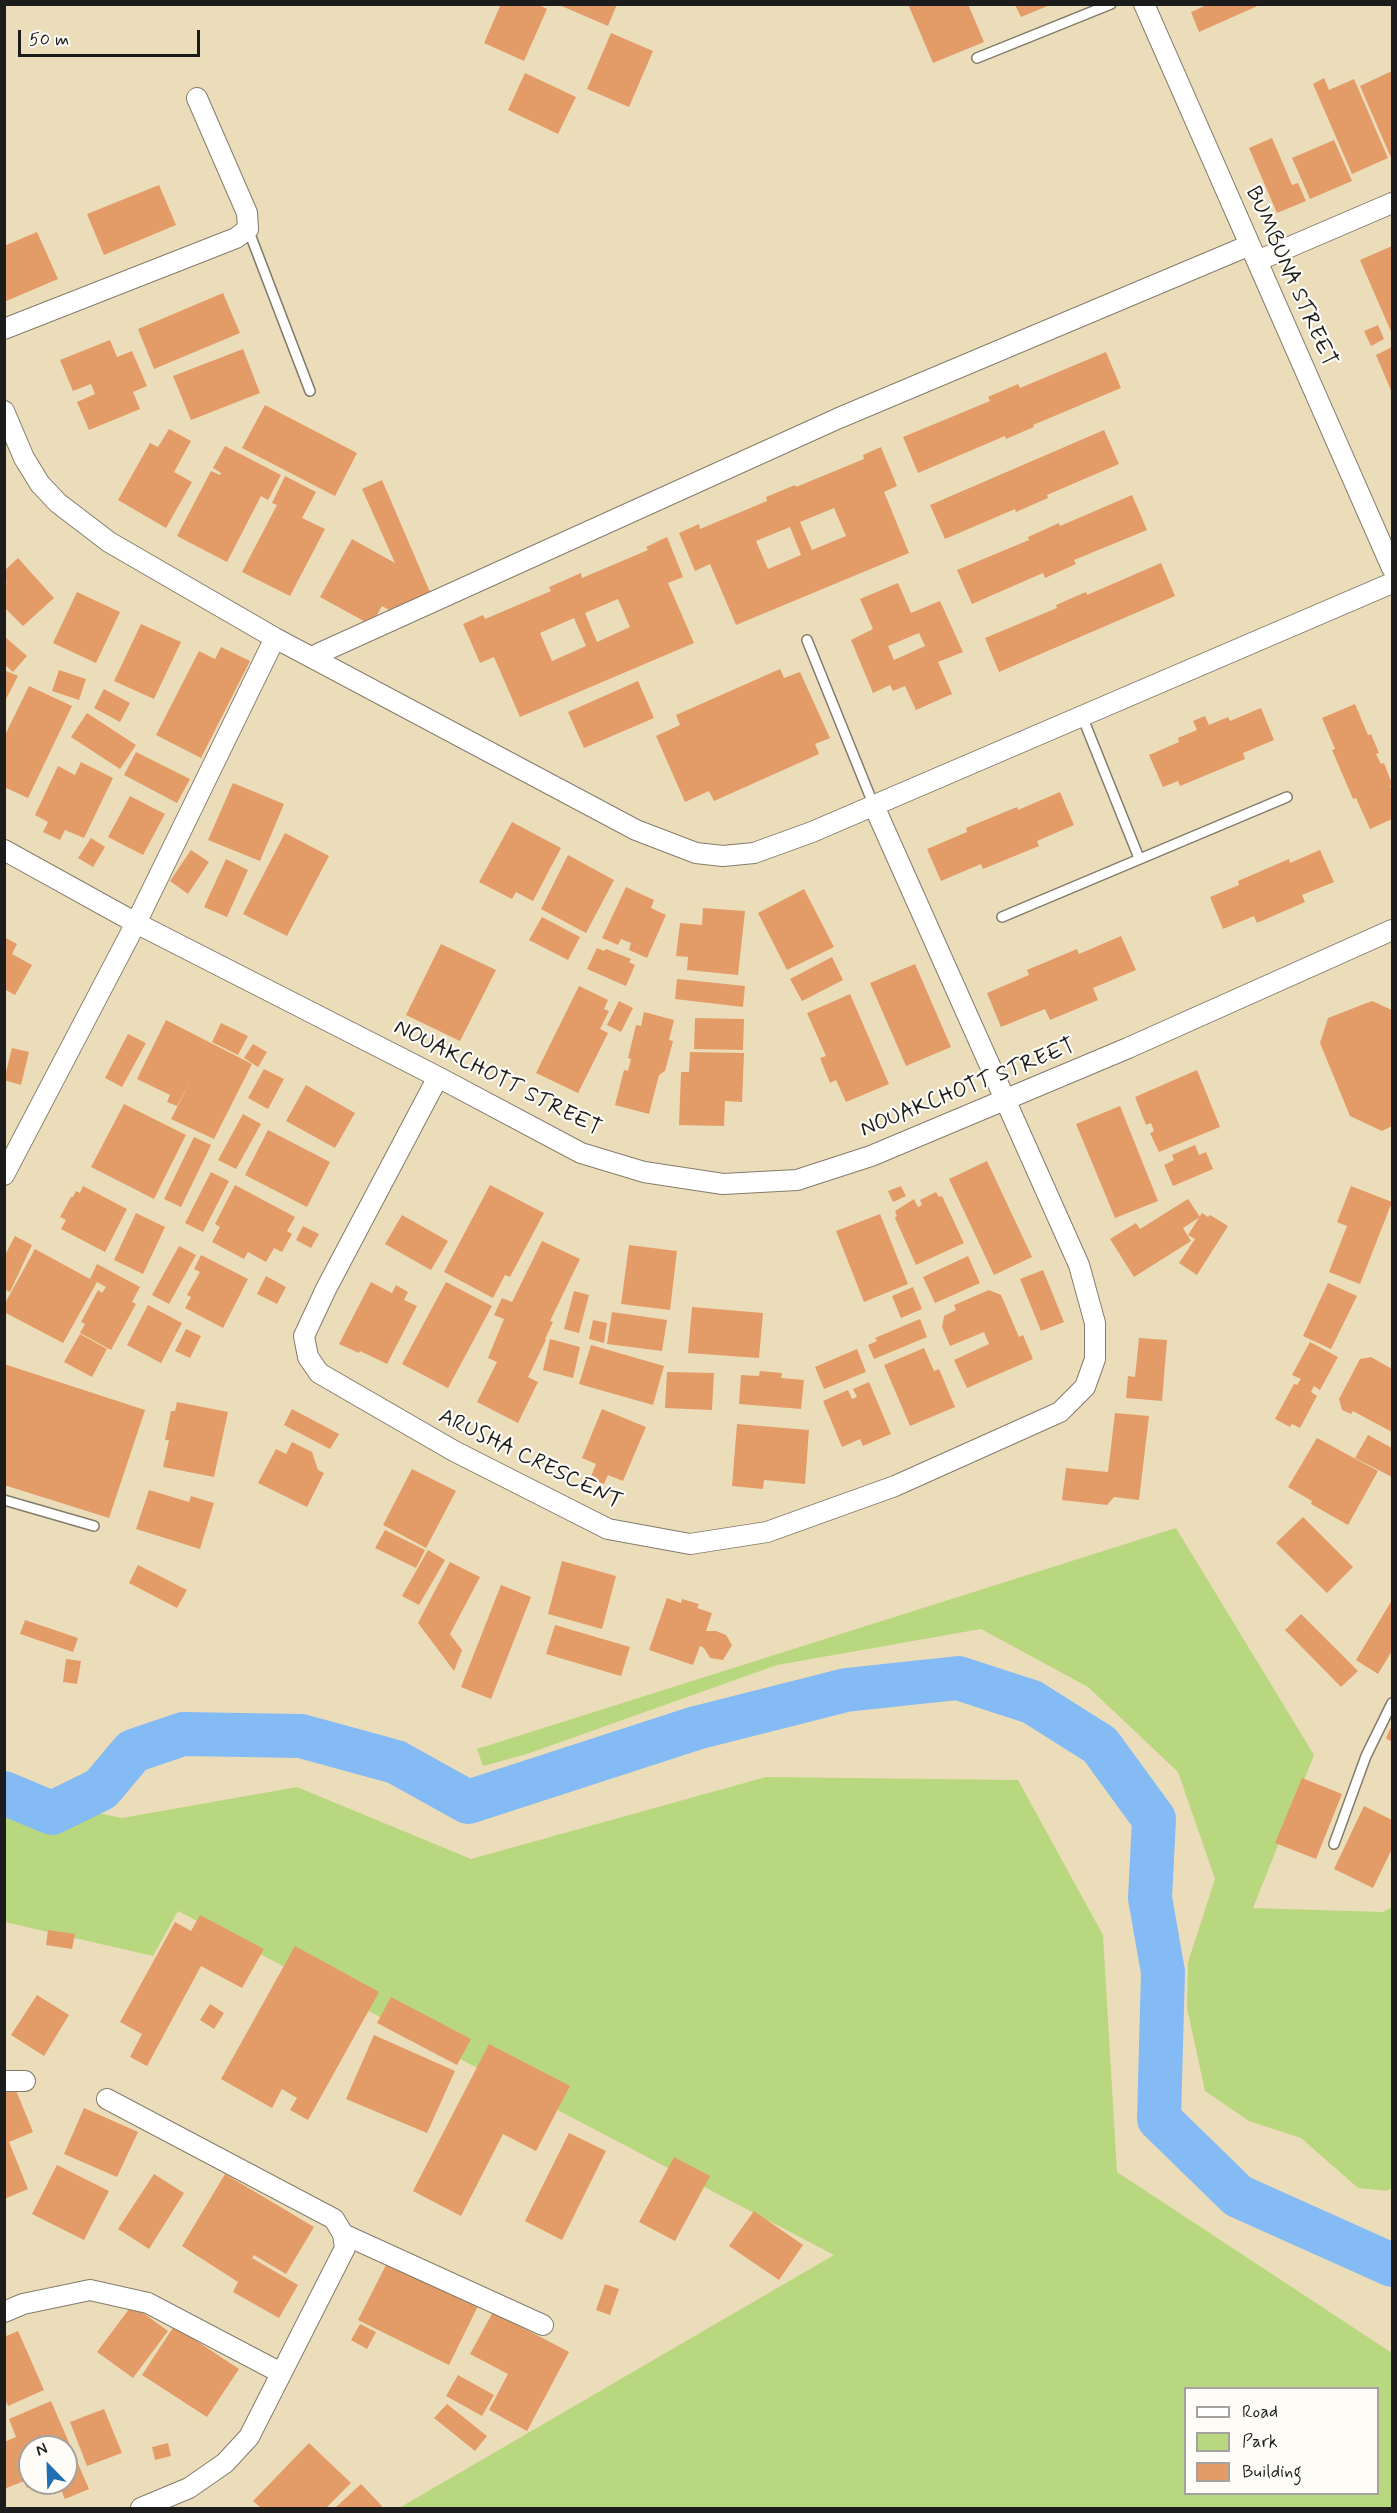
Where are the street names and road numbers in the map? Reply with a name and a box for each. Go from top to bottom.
street label: BUMBUNA STREET [1238,183,1342,371]
street label: NOUAKCHOTT STREET [389,1015,605,1143]
street label: NOUAKCHOTT STREET [857,1034,1079,1144]
street label: ARUSHA CRESCENT [434,1404,626,1516]

